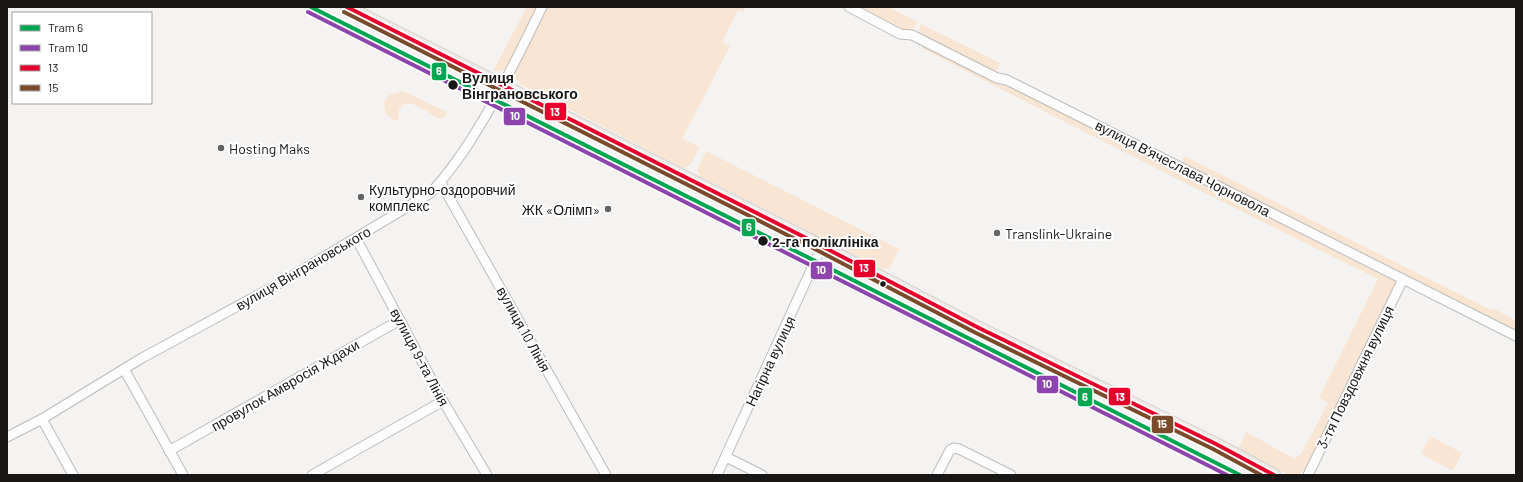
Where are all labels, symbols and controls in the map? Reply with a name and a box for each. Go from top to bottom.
legend [12,12,152,104]
text: Tram 6 [48,20,83,34]
text: Tram 10 [48,40,88,54]
text: 13 [48,60,58,74]
line badge: 6 [431,62,447,81]
text: 6 [436,64,442,77]
place label: Вулиця Вінграновського [462,69,578,102]
marker: Вулиця Вінграновського [446,78,460,92]
text: 15 [48,80,58,94]
line badge: 13 [544,102,567,121]
text: 13 [550,105,560,118]
line badge: 10 [503,107,526,126]
text: 10 [510,109,520,122]
street label: вулиця Вʼячеслава Чорновола [1093,116,1274,220]
place label: Hosting Maks [229,140,310,157]
marker: Hosting Maks [216,143,226,153]
place label: Культурно-оздоровчий комплекс [369,181,515,214]
marker: Культурно-оздоровчий комплекс [356,192,366,202]
place label: ЖК «Олімп» [522,201,600,218]
marker: ЖК «Олімп» [603,204,613,214]
line badge: 6 [741,218,756,237]
text: 6 [746,220,752,233]
street label: вулиця Вінграновського [233,222,374,314]
place label: Translink-Ukraine [1005,225,1112,242]
marker: Translink-Ukraine [992,228,1002,238]
place label: 2-га поліклініка [772,233,879,250]
marker: 2-га поліклініка [756,234,770,248]
line badge: 13 [853,259,876,278]
line badge: 10 [810,261,833,280]
text: 13 [859,261,869,274]
text: 10 [816,263,826,276]
unlabelled marker [878,279,888,289]
street label: вулиця 10 Лінія [494,284,554,374]
street label: 3-тя Повздовжня вулиця [1313,303,1397,451]
street label: вулиця 9-та Лінія [387,305,453,409]
street label: Нагірна вулиця [742,313,798,409]
street label: провулок Амвросія Ждахи [208,336,362,434]
line badge: 10 [1036,375,1059,394]
text: 10 [1042,377,1052,390]
line badge: 6 [1077,387,1093,407]
line badge: 13 [1108,387,1131,406]
text: 6 [1082,390,1088,403]
text: 13 [1115,390,1125,403]
line badge: 15 [1151,415,1174,434]
text: 15 [1157,417,1167,430]

